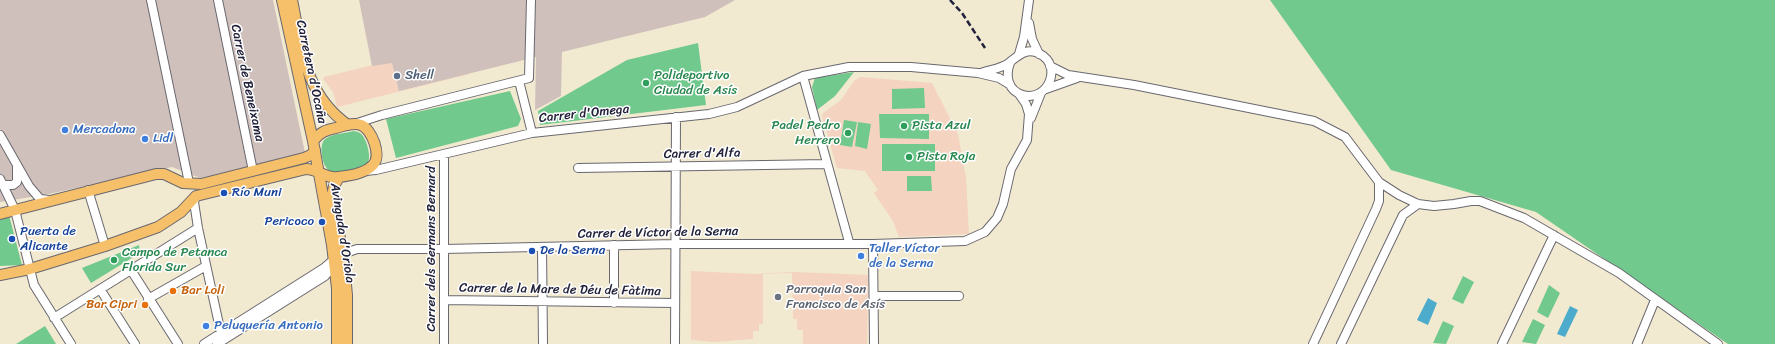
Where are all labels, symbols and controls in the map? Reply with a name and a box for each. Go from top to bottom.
street label: Carretera d'Ocaña [292,19,330,125]
street label: Carrer de Beneixama [227,23,267,143]
place label: Shell [405,68,434,84]
place label: Polideportivo Ciudad de Asís [654,68,737,99]
marker: Shell [392,71,402,81]
marker: Polideportivo Ciudad de Asís [641,78,651,88]
street label: Carrer d'Omega [538,102,630,126]
place label: Padel Pedro Herrero [772,118,840,149]
place label: Pista Azul [912,118,970,134]
marker: Pista Azul [899,121,909,131]
place label: Mercadona [73,122,135,138]
marker: Mercadona [60,125,70,135]
marker: Padel Pedro Herrero [843,128,853,138]
place label: Lidl [153,131,173,147]
marker: Lidl [140,134,150,144]
street label: Carrer d'Alfa [663,146,741,162]
place label: Pista Roja [917,149,975,165]
marker: Pista Roja [904,152,914,162]
street label: Carrer dels Germans Bernard [424,166,440,332]
street label: Avinguda d'Oriola [326,182,358,284]
place label: Río Muni [232,185,282,201]
marker: Río Muni [219,188,229,198]
place label: Pericoco [264,214,314,230]
marker: Pericoco [317,217,327,227]
place label: Puerta de Alicante [20,224,76,255]
street label: Carrer de Víctor de la Serna [578,224,738,242]
marker: Puerta de Alicante [7,234,17,244]
place label: Taller Víctor de la Serna [869,241,940,272]
place label: De la Serna [540,243,605,259]
place label: Campo de Petanca Florida Sur [122,245,227,276]
marker: De la Serna [527,246,537,256]
marker: Taller Víctor de la Serna [856,251,866,261]
marker: Campo de Petanca Florida Sur [109,255,119,265]
street label: Carrer de la Mare de Déu de Fàtima [459,280,661,300]
place label: Parroquia San Francisco de Asís [786,282,885,313]
place label: Bar Loli [181,283,224,299]
marker: Bar Loli [168,286,178,296]
marker: Parroquia San Francisco de Asís [773,292,783,302]
place label: Bar Cipri [86,297,137,313]
marker: Bar Cipri [140,300,150,310]
place label: Peluquería Antonio [214,318,323,334]
marker: Peluquería Antonio [201,321,211,331]

